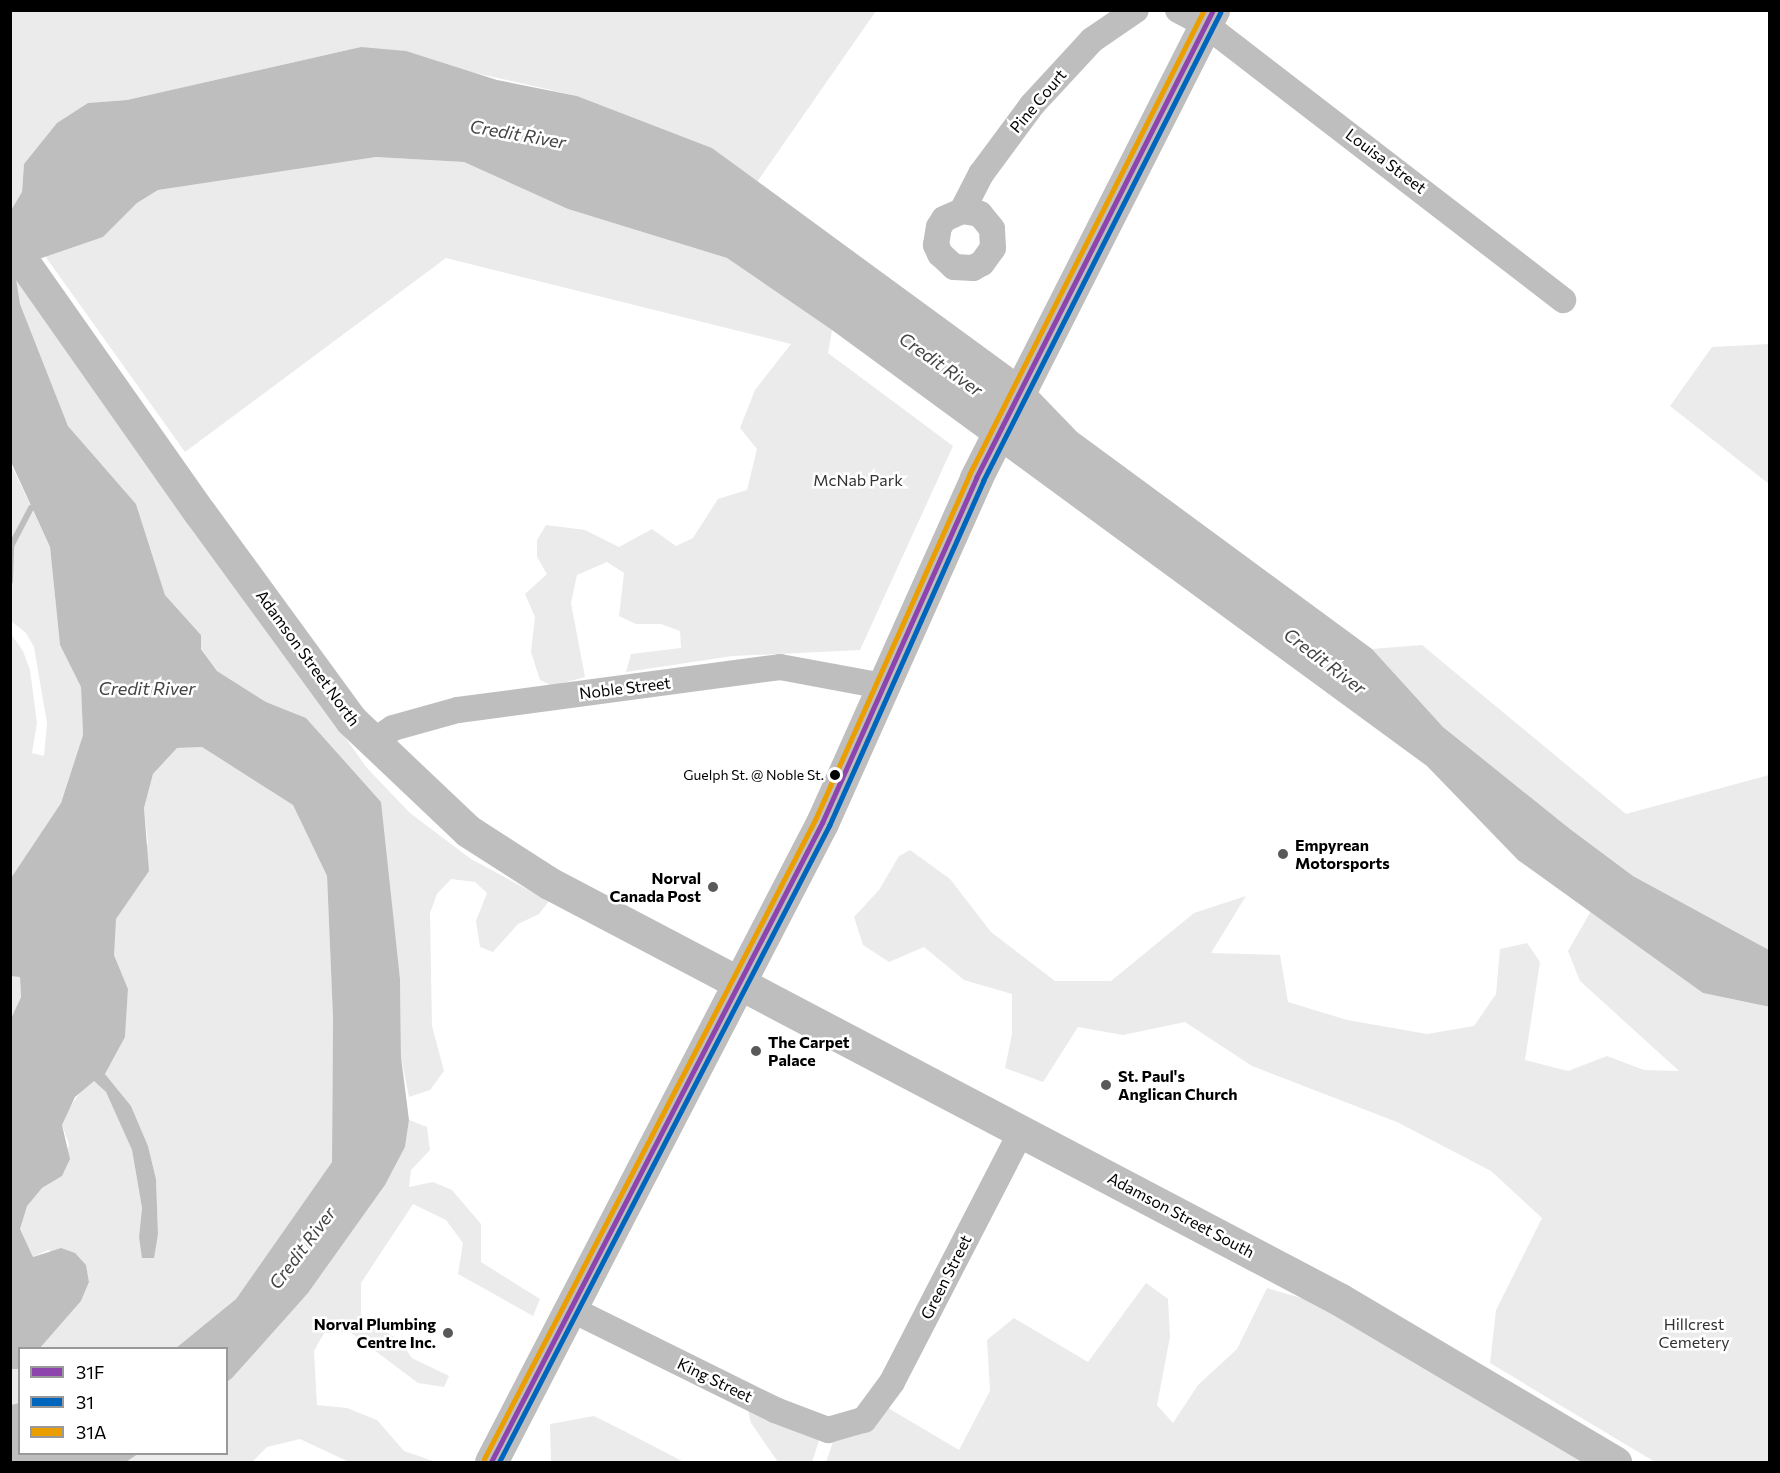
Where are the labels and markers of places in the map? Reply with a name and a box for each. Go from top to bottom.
place label: Guelph St. @ Noble St. [683,767,824,783]
marker: Guelph St. @ Noble St. [829,769,841,781]
place label: Empyrean Motorsports [1295,835,1390,873]
marker: Empyrean Motorsports [1276,847,1290,861]
place label: Norval Canada Post [609,868,701,906]
marker: Norval Canada Post [706,880,720,894]
place label: The Carpet Palace [768,1032,850,1070]
marker: The Carpet Palace [749,1044,763,1058]
place label: St. Paul's Anglican Church [1118,1066,1238,1104]
marker: St. Paul's Anglican Church [1099,1078,1113,1092]
place label: Norval Plumbing Centre Inc. [314,1314,436,1352]
marker: Norval Plumbing Centre Inc. [441,1326,455,1340]

